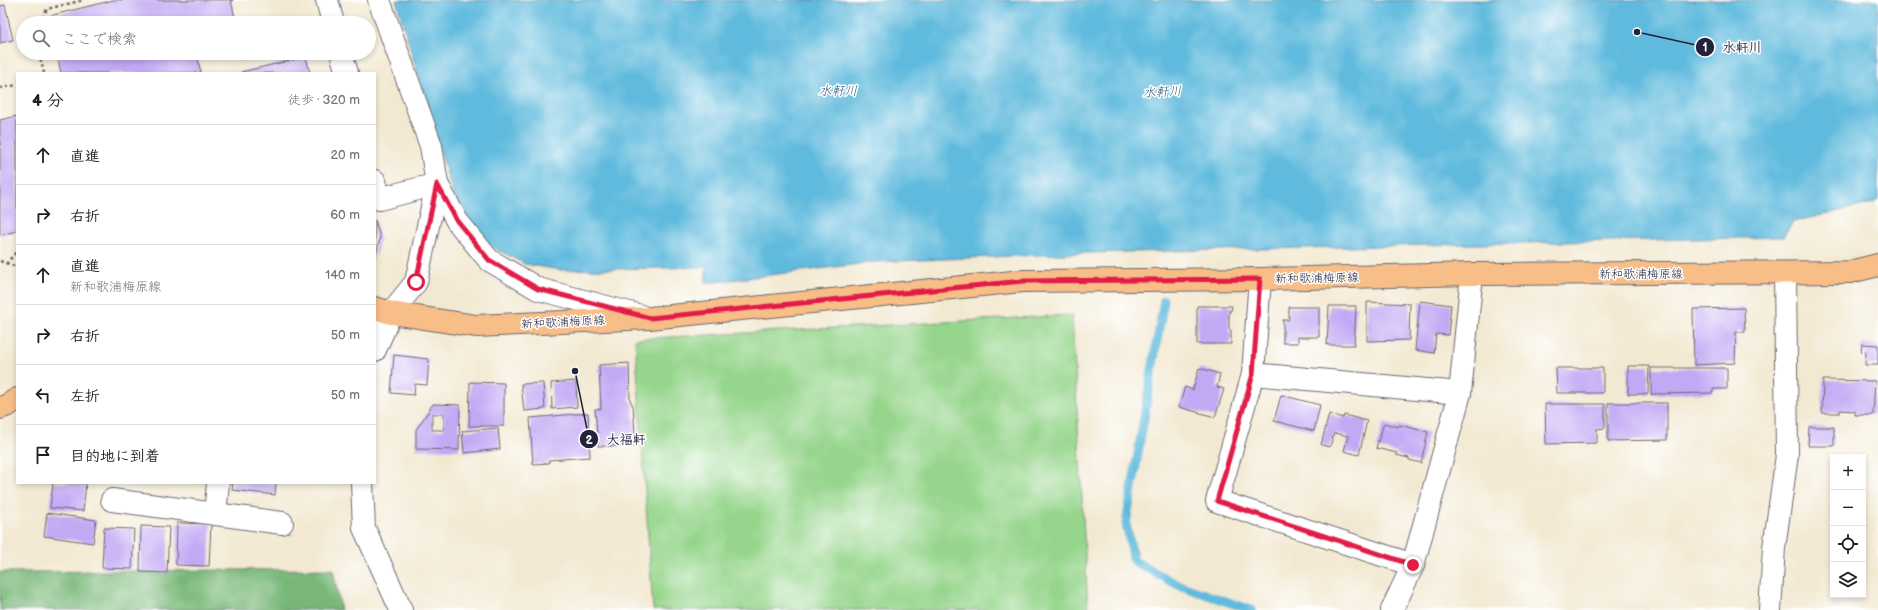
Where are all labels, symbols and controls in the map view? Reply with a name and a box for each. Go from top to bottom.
search box [16,16,376,60]
icon: search [30,27,52,49]
text: ここで検索 [62,30,137,49]
callout: 水軒川 [1695,34,1770,59]
text: 1 [1702,40,1708,55]
text: 水軒川 [1722,40,1762,56]
water label: 水軒川 [818,83,858,99]
water label: 水軒川 [1142,83,1182,101]
text: 4 分 [32,91,64,111]
text: 徒歩 · 320 m [288,92,360,108]
icon: ahead [32,144,54,166]
text: 直進 [70,147,100,166]
text: 20 m [330,147,360,163]
icon: right [32,204,54,226]
text: 右折 [70,207,100,226]
text: 60 m [330,207,360,223]
text: 直進 [70,257,100,276]
icon: ahead [32,264,54,286]
text: 140 m [325,267,360,283]
street label: 新和歌浦梅原線 [1599,267,1683,282]
street label: 新和歌浦梅原線 [1275,270,1359,287]
route start [407,273,425,291]
text: 新和歌浦梅原線 [70,279,161,295]
street label: 新和歌浦梅原線 [521,313,605,332]
icon: right [32,324,54,346]
text: 右折 [70,327,100,346]
text: 50 m [331,327,360,343]
icon: left [32,384,54,406]
text: 左折 [70,387,100,406]
text: 50 m [331,387,360,403]
callout: 大福軒 [579,427,654,452]
text: 大福軒 [606,432,646,448]
text: 2 [585,433,593,448]
icon: arrive [32,444,54,466]
text: 目的地に到着 [70,447,160,466]
map controls [1830,454,1866,598]
button: + [1830,454,1866,490]
button: − [1830,490,1866,526]
button: locate [1830,526,1866,562]
route end [1404,556,1422,574]
button: layers [1830,562,1866,598]

